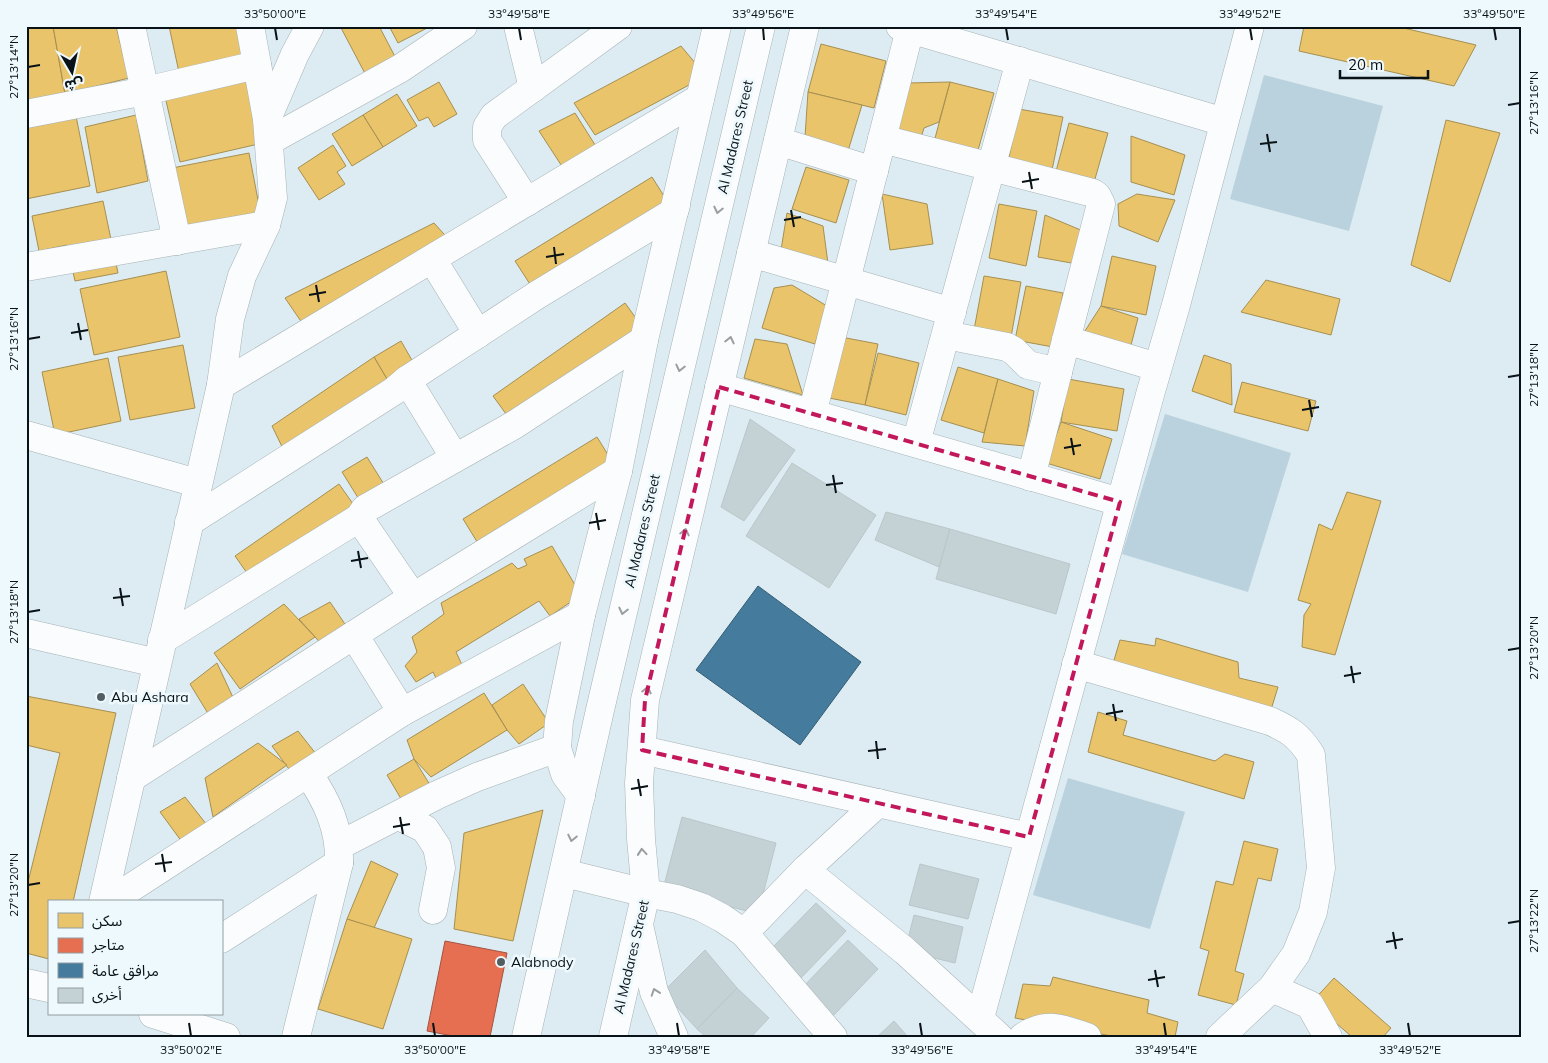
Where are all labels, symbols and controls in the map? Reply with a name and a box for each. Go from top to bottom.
text: 33°50'00"E [244,6,306,21]
text: 33°49'58"E [488,6,550,21]
text: 33°49'56"E [732,6,794,21]
text: 33°49'54"E [975,6,1037,21]
text: 33°49'52"E [1219,6,1281,21]
text: 33°49'50"E [1463,6,1525,21]
text: 27°13'14"N [6,35,21,99]
north arrow [48,48,98,98]
scale bar [1340,48,1428,80]
text: 20 m [1348,55,1383,74]
text: 27°13'16"N [1526,71,1541,135]
text: ش [63,74,85,95]
street label: Al Madares Street [713,78,757,196]
one-way arrow [713,205,724,214]
text: 27°13'16"N [6,307,21,371]
one-way arrow [724,335,735,344]
text: 27°13'18"N [1526,343,1541,407]
one-way arrow [675,364,686,373]
street label: Al Madares Street [620,472,664,590]
one-way arrow [679,527,690,536]
text: 27°13'18"N [6,580,21,644]
one-way arrow [618,607,629,616]
text: 27°13'20"N [1526,616,1541,680]
one-way arrow [641,686,652,695]
place label: Abu Ashara [111,688,189,706]
marker: Abu Ashara [95,691,107,703]
one-way arrow [567,834,578,843]
one-way arrow [637,848,648,856]
text: 27°13'20"N [6,853,21,917]
text: 27°13'22"N [1526,889,1541,953]
street label: Al Madares Street [609,898,653,1016]
legend [48,900,222,1016]
text: سكن [92,911,123,930]
text: متاجر [91,935,125,954]
place label: Alabnody [511,953,574,971]
marker: Alabnody [495,956,507,968]
text: مرافق عامة [92,961,159,981]
text: أخرى [92,985,122,1004]
one-way arrow [651,988,661,997]
text: 33°50'02"E [160,1042,222,1057]
text: 33°50'00"E [404,1042,466,1057]
text: 33°49'58"E [648,1042,710,1057]
text: 33°49'56"E [891,1042,953,1057]
text: 33°49'54"E [1135,1042,1197,1057]
text: 33°49'52"E [1379,1042,1441,1057]

